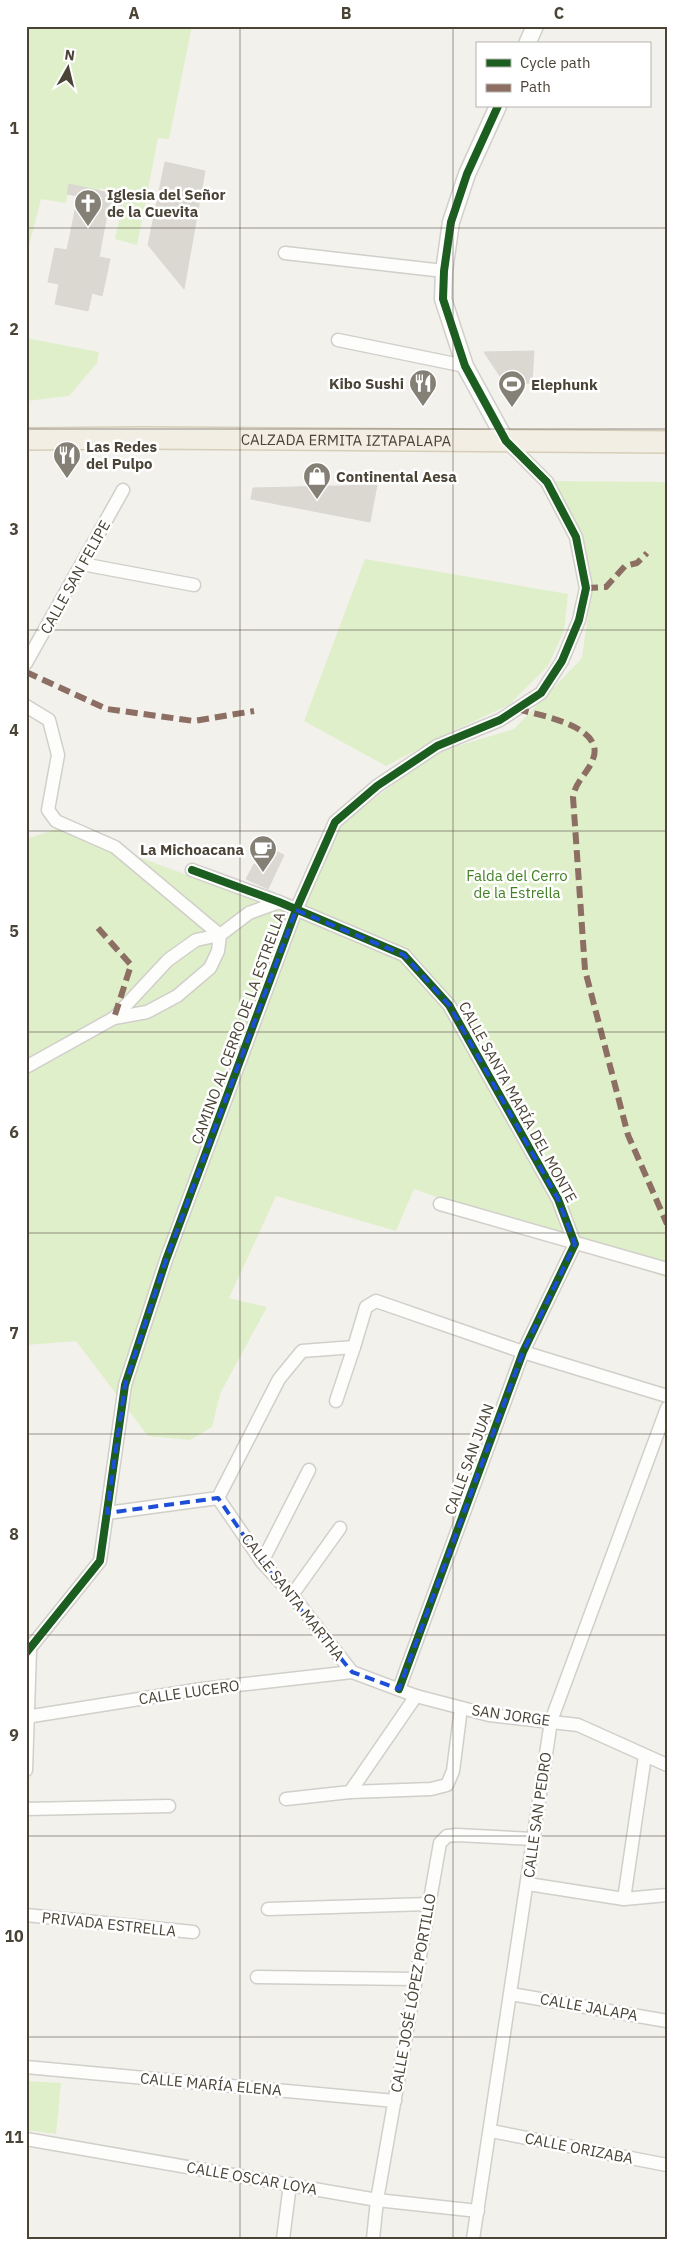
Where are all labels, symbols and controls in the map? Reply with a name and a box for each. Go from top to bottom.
text: A [129,3,140,23]
text: B [341,3,352,23]
text: C [554,3,564,23]
north arrow [42,42,92,92]
legend [476,42,650,108]
text: N [64,46,76,65]
text: Cycle path [520,53,591,72]
text: Path [520,77,551,96]
text: 1 [9,118,19,138]
place label: Iglesia del Señor de la Cuevita [107,185,226,221]
church icon: Iglesia del Señor de la Cuevita [73,188,103,227]
text: 2 [9,319,19,339]
restaurant icon: Kibo Sushi [408,368,438,407]
sports icon: Elephunk [497,369,527,408]
place label: Kibo Sushi [329,374,404,393]
place label: Elephunk [531,375,598,394]
street label: CALZADA ERMITA IZTAPALAPA [241,429,452,450]
place label: Las Redes del Pulpo [86,437,158,473]
restaurant icon: Las Redes del Pulpo [52,440,82,479]
shop icon: Continental Aesa [302,461,332,500]
place label: Continental Aesa [336,467,457,486]
street label: CALLE SAN FELIPE [36,517,114,637]
text: 3 [9,519,19,539]
text: 4 [9,720,19,740]
cafe icon: La Michoacana [248,834,278,873]
place label: La Michoacana [140,840,244,859]
park label: Falda del Cerro de la Estrella [466,866,568,902]
street label: CAMINO AL CERRO DE LA ESTRELLA [187,909,289,1147]
text: 5 [9,921,19,941]
street label: CALLE SANTA MARÍA DEL MONTE [455,998,581,1206]
text: 6 [9,1122,19,1142]
text: 7 [9,1323,19,1343]
street label: CALLE SAN JUAN [440,1401,498,1517]
text: 8 [9,1524,19,1544]
street label: CALLE SANTA MARTHA [238,1530,349,1665]
street label: CALLE LUCERO [137,1676,241,1708]
street label: SAN JORGE [470,1700,552,1730]
text: 9 [9,1725,19,1745]
street label: CALLE SAN PEDRO [519,1751,555,1879]
street label: CALLE JOSÉ LÓPEZ PORTILLO [386,1892,440,2094]
street label: PRIVADA ESTRELLA [41,1907,177,1941]
text: 10 [4,1926,24,1946]
street label: CALLE JALAPA [539,1989,640,2025]
street label: CALLE MARÍA ELENA [139,2068,283,2100]
text: 11 [4,2127,24,2147]
street label: CALLE ORIZABA [523,2128,635,2168]
street label: CALLE OSCAR LOYA [185,2157,319,2199]

